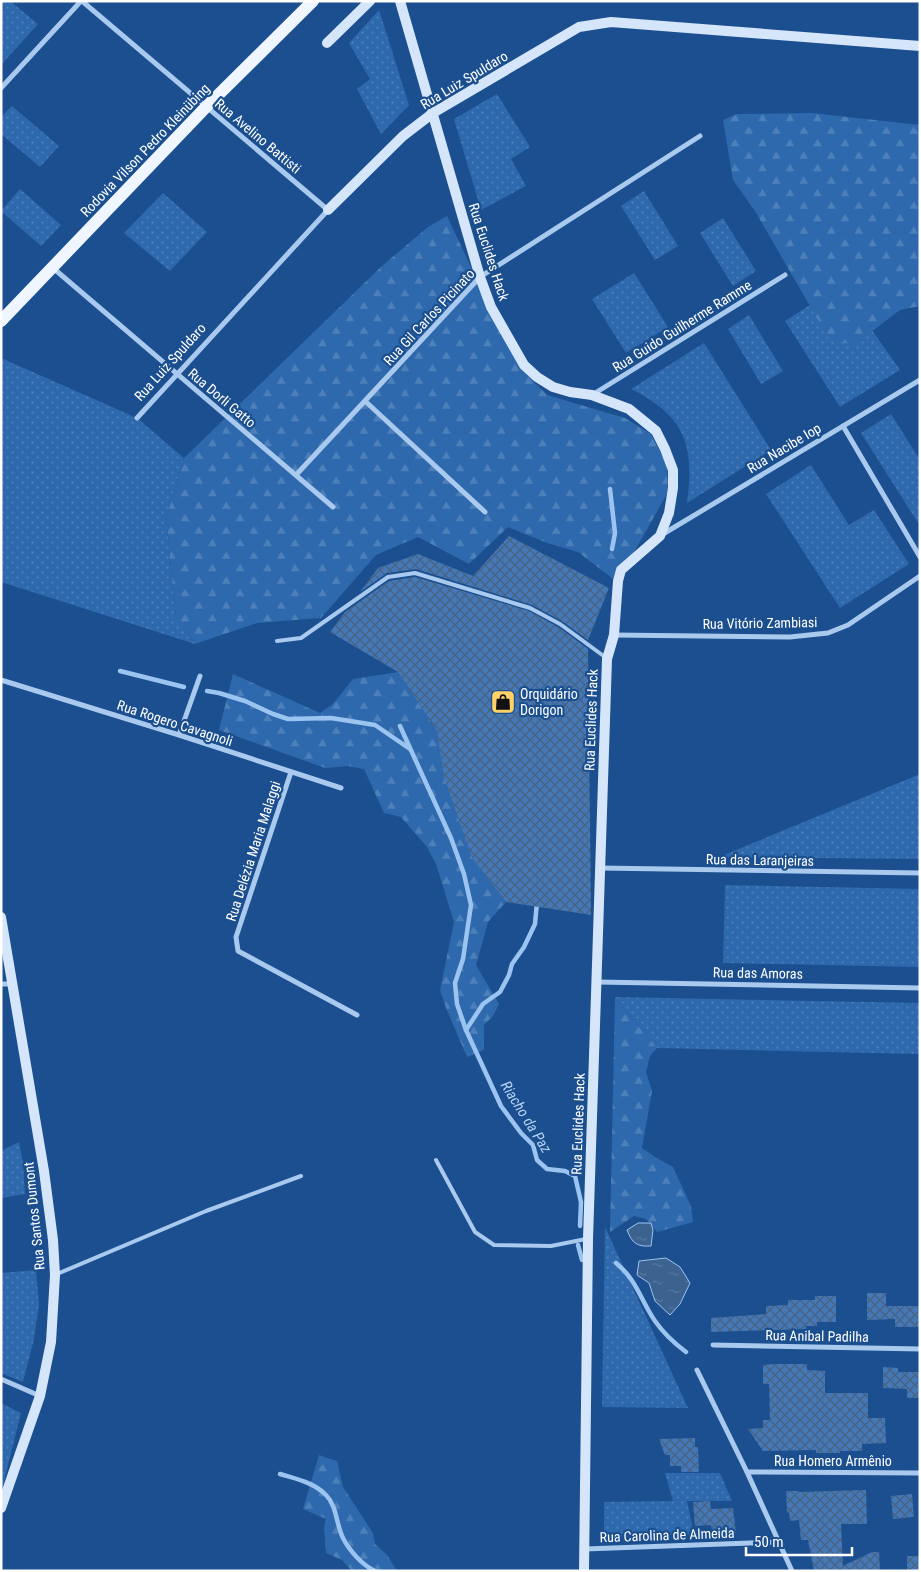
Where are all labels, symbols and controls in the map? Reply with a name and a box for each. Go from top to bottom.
street label: Rua Luiz Spuldaro [418,48,510,112]
street label: Rodovia Vilson Pedro Kleinübing [77,80,213,220]
street label: Rua Avelino Battisti [212,95,304,177]
street label: Rua Euclides Hack [466,201,513,304]
street label: Rua Gil Carlos Picinato [380,265,478,369]
street label: Rua Guido Guilherme Ramme [610,276,755,375]
street label: Rua Luiz Spuldaro [131,320,209,404]
street label: Rua Dorli Gatto [185,365,259,431]
street label: Rua Nacibe Iop [744,420,824,476]
street label: Rua Vitório Zambiasi [702,614,818,632]
street label: Rua Euclides Hack [581,668,601,771]
place label: Orquidário Dorigon [520,686,578,718]
shop icon: Orquidário Dorigon [490,689,516,715]
street label: Rua Rogero Cavagnoli [115,697,235,749]
street label: Rua Delézia Maria Malaggi [223,779,283,923]
street label: Rua das Laranjeiras [706,851,814,869]
street label: Rua das Amoras [713,964,803,982]
street label: Rua Euclides Hack [568,1072,588,1175]
water label: Riacho da Paz [497,1078,556,1157]
street label: Rua Santos Dumont [20,1161,48,1271]
street label: Rua Anibal Padilha [765,1327,869,1345]
street label: Rua Homero Armênio [774,1453,892,1469]
scale bar [746,1524,852,1556]
street label: Rua Carolina de Almeida [599,1525,735,1545]
text: 50 m [754,1533,784,1551]

